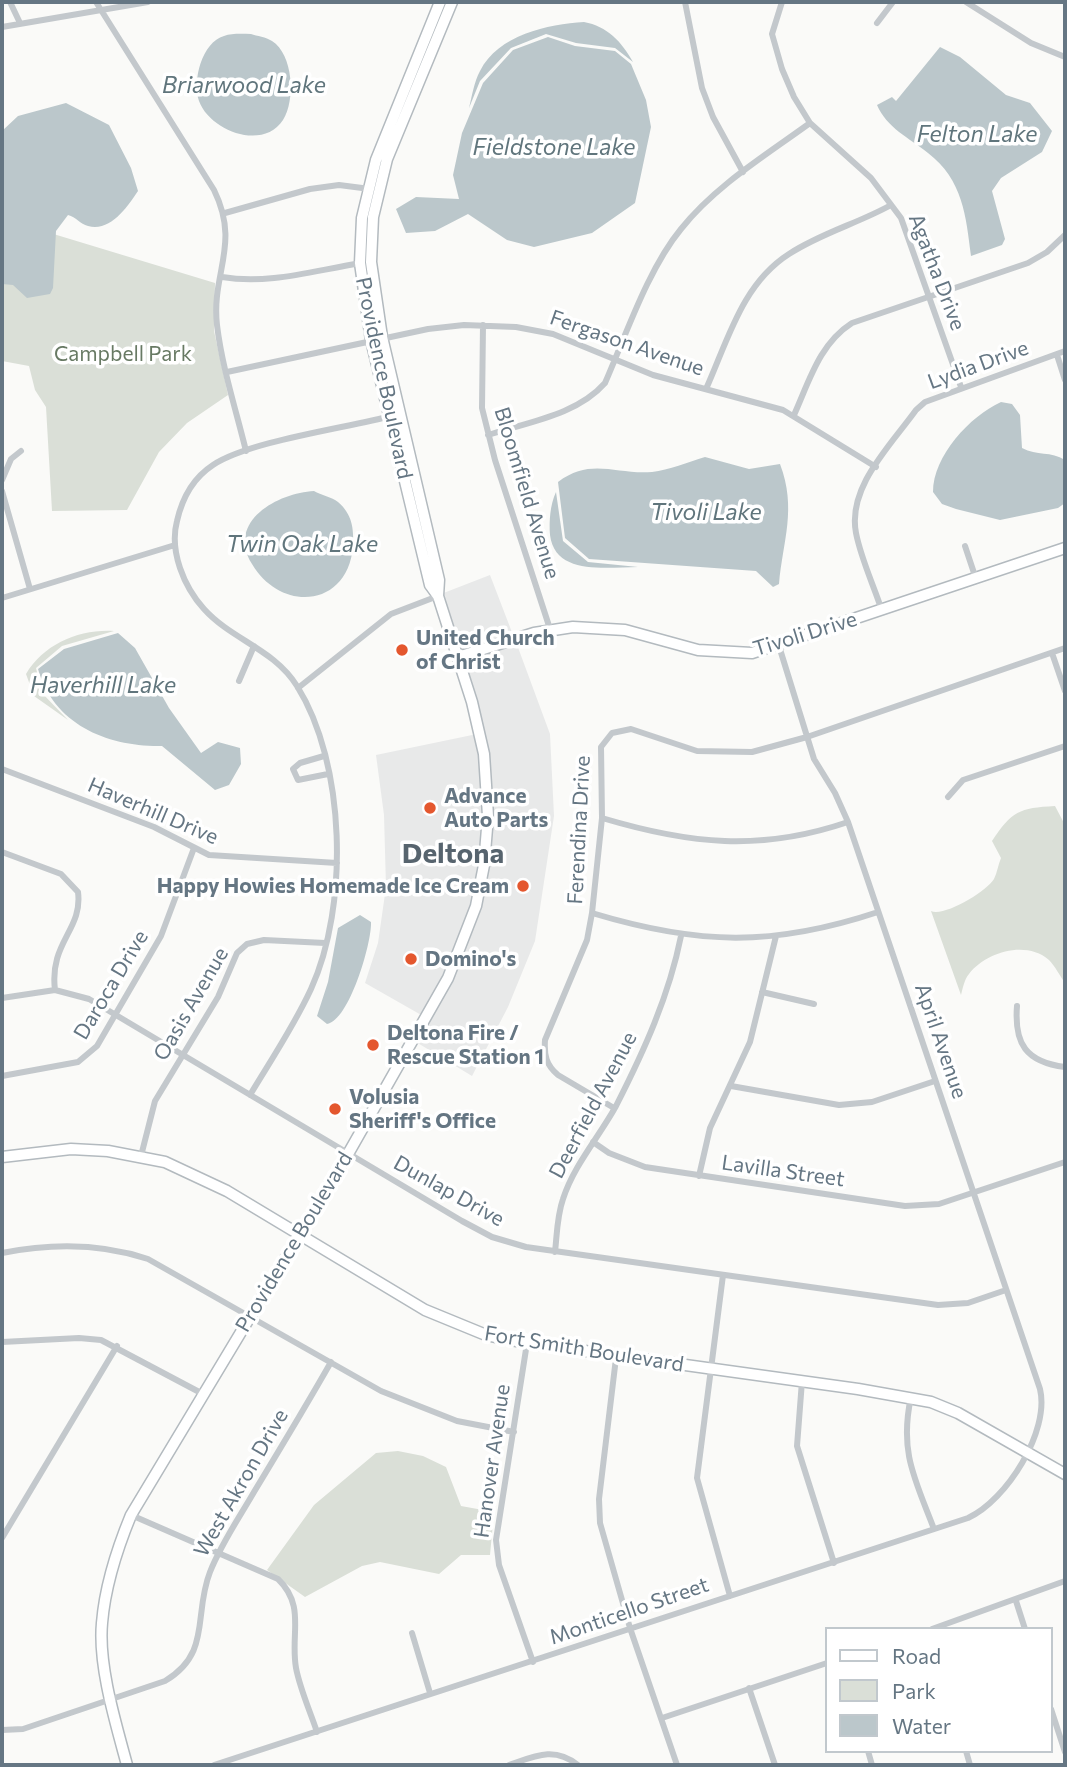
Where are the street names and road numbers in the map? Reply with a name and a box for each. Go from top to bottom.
street label: Agatha Drive [903,210,971,334]
street label: Providence Boulevard [350,275,418,481]
street label: Fergason Avenue [547,305,707,381]
street label: Lydia Drive [924,335,1032,395]
street label: Bloomfield Avenue [489,404,565,582]
street label: Tivoli Drive [750,606,860,662]
street label: Ferendina Drive [563,755,595,905]
street label: Haverhill Drive [84,772,222,850]
street label: Daroca Drive [68,926,154,1044]
street label: Oasis Avenue [148,943,234,1065]
street label: April Avenue [910,980,972,1102]
street label: Deerfield Avenue [544,1027,642,1183]
street label: Providence Boulevard [230,1147,358,1337]
street label: Dunlap Drive [389,1150,509,1232]
street label: Lavilla Street [720,1150,846,1192]
street label: Fort Smith Boulevard [483,1321,685,1377]
street label: Hanover Avenue [469,1383,515,1539]
street label: West Akron Drive [188,1405,294,1561]
street label: Monticello Street [546,1572,712,1650]

